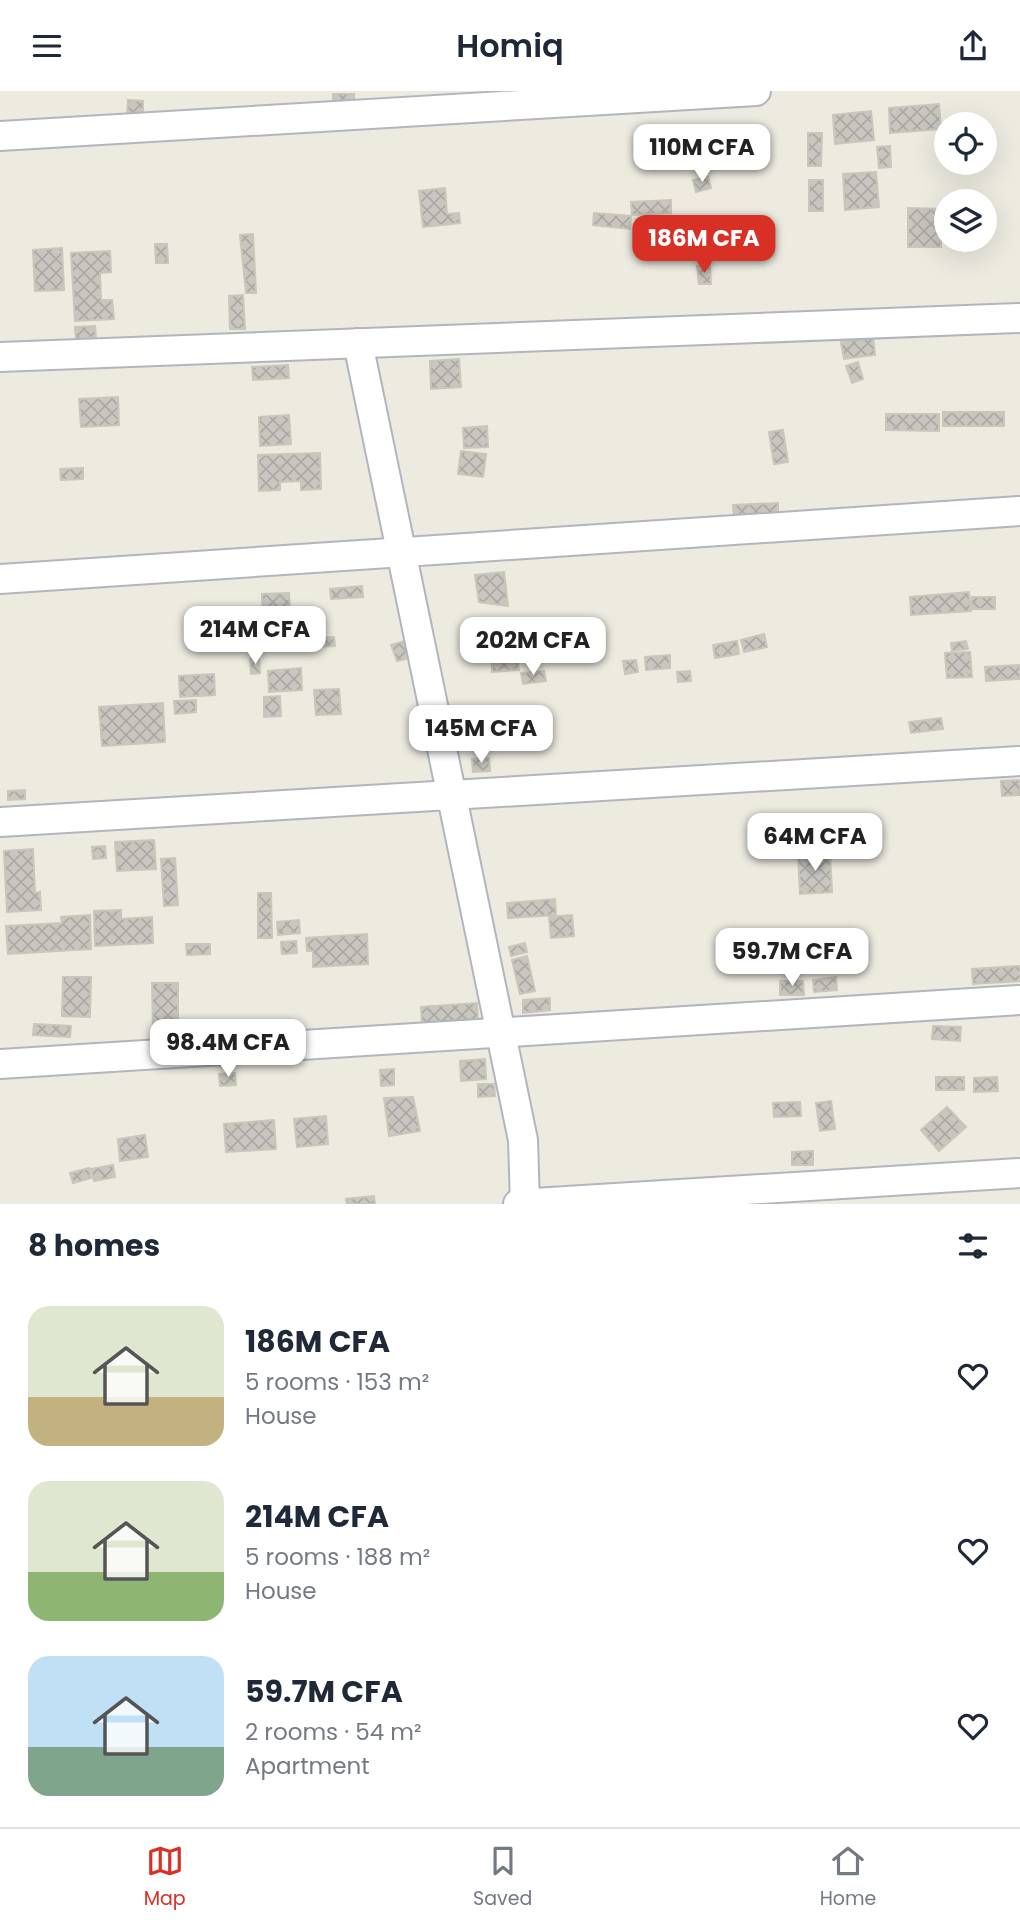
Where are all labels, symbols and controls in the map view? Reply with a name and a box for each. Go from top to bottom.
text: Homiq [456,23,564,68]
icon: menu [28,27,66,65]
icon: share [954,27,992,65]
map controls [934,112,997,252]
button: locate [934,112,997,175]
pin: 110M CFA [630,125,774,184]
text: 110M CFA [649,131,755,163]
button: layers [934,189,997,252]
pin: 186M CFA [632,215,776,275]
text: 186M CFA [648,222,760,254]
pin: 214M CFA [183,607,327,666]
text: 214M CFA [200,613,310,645]
pin: 202M CFA [461,617,605,677]
text: 202M CFA [476,624,590,656]
pin: 145M CFA [409,705,553,765]
text: 145M CFA [425,712,537,744]
pin: 64M CFA [750,813,880,873]
text: 64M CFA [763,820,867,852]
pin: 59.7M CFA [712,929,872,988]
text: 59.7M CFA [732,935,852,967]
pin: 98.4M CFA [148,1019,308,1079]
text: 98.4M CFA [166,1026,290,1058]
text: 8 homes [28,1224,160,1267]
icon: filters [954,1227,992,1265]
text: 186M CFA [245,1320,390,1363]
icon: home [84,1334,168,1418]
icon: heart [954,1357,992,1395]
text: 5 rooms · 153 m² [245,1366,429,1398]
text: House [245,1400,317,1432]
text: 214M CFA [245,1495,389,1538]
icon: home [84,1509,168,1593]
icon: heart [954,1532,992,1570]
text: 5 rooms · 188 m² [245,1541,430,1573]
text: House [245,1575,317,1607]
text: 59.7M CFA [245,1670,403,1713]
icon: home [84,1684,168,1768]
icon: heart [954,1707,992,1745]
text: 2 rooms · 54 m² [245,1716,422,1748]
text: Apartment [245,1750,370,1782]
tab: Map [144,1842,186,1913]
tab: Saved [473,1842,532,1913]
tab: Home [820,1842,876,1913]

